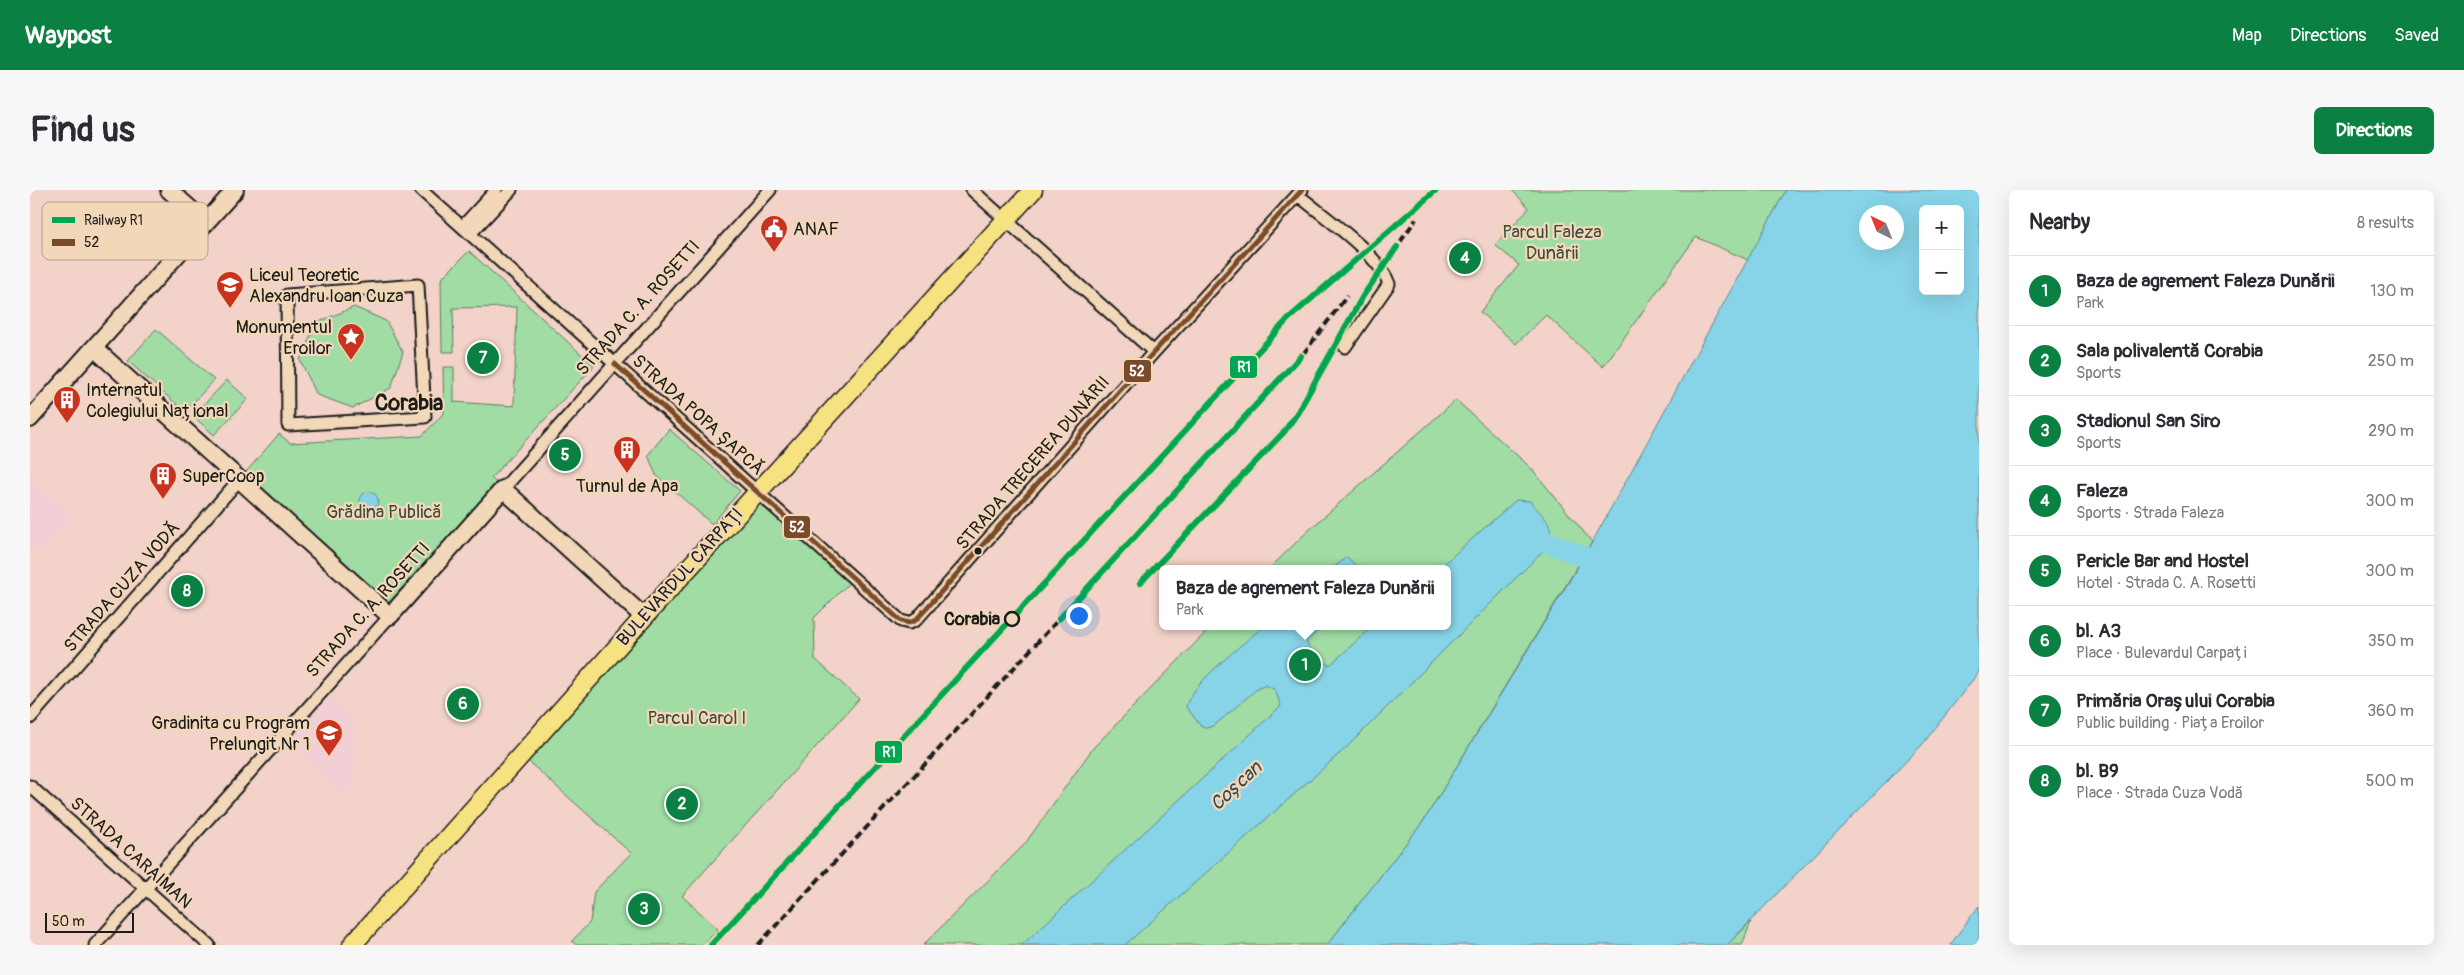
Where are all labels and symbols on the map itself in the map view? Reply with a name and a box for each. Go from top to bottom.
legend [42,202,208,260]
north arrow [1859,205,1904,250]
text: Railway R1 [84,212,143,229]
public building icon: ANAF [759,214,789,253]
place label: ANAF [793,218,840,241]
park label: Parcul Faleza Dunării [1502,221,1602,265]
text: 52 [84,234,100,251]
street label: STRADA C. A. ROSETTI [571,235,705,381]
pin: 4 [1449,239,1481,277]
place label: Liceul Teoretic Alexandru Ioan Cuza [249,264,404,308]
school or university icon: Liceul Teoretic Alexandru Ioan Cuza [215,270,245,309]
place label: Monumentul Eroilor [236,316,333,360]
place icon: Monumentul Eroilor [336,322,366,361]
pin: 7 [467,339,499,377]
street label: STRADA POPA ȘAPCĂ [627,350,769,480]
line badge: R1 [1229,355,1258,379]
line badge: 52 [1123,359,1152,383]
text: R1 [1237,359,1251,376]
text: 52 [1129,363,1145,380]
street label: STRADA TRECEREA DUNĂRII [951,371,1115,555]
place label: Internatul Colegiului Național [86,379,229,423]
building icon: Internatul Colegiului Național [52,385,82,424]
district label: Corabia [375,389,443,417]
building icon: Turnul de Apa [612,435,642,474]
pin: 5 [549,436,581,474]
building icon: SuperCoop [148,461,178,500]
place label: SuperCoop [182,465,264,488]
place label: Turnul de Apa [576,475,678,498]
park label: Grădina Publică [326,501,442,524]
street label: BULEVARDUL CARPAȚI [612,503,748,651]
line badge: 52 [783,515,811,539]
street label: STRADA CUZA VODĂ [59,517,185,657]
text: 52 [789,519,805,536]
street label: STRADA C. A. ROSETTI [301,537,435,683]
unlabelled marker [973,546,983,556]
pin: 8 [171,572,203,610]
your location [1066,603,1092,629]
place label: Corabia [944,608,1001,631]
marker: Corabia [1004,611,1020,627]
pin: 1 [1289,646,1321,684]
pin: 6 [447,685,479,723]
park label: Parcul Carol I [648,707,746,730]
place label: Gradinita cu Program Prelungit Nr 1 [151,712,310,756]
school or university icon: Gradinita cu Program Prelungit Nr 1 [314,718,344,757]
line badge: R1 [874,740,903,764]
text: R1 [882,744,896,761]
water label: Coșcan [1205,755,1268,816]
pin: 2 [666,785,698,823]
street label: STRADA CARAIMAN [65,792,197,914]
pin: 3 [628,890,660,928]
scale bar [45,910,134,933]

